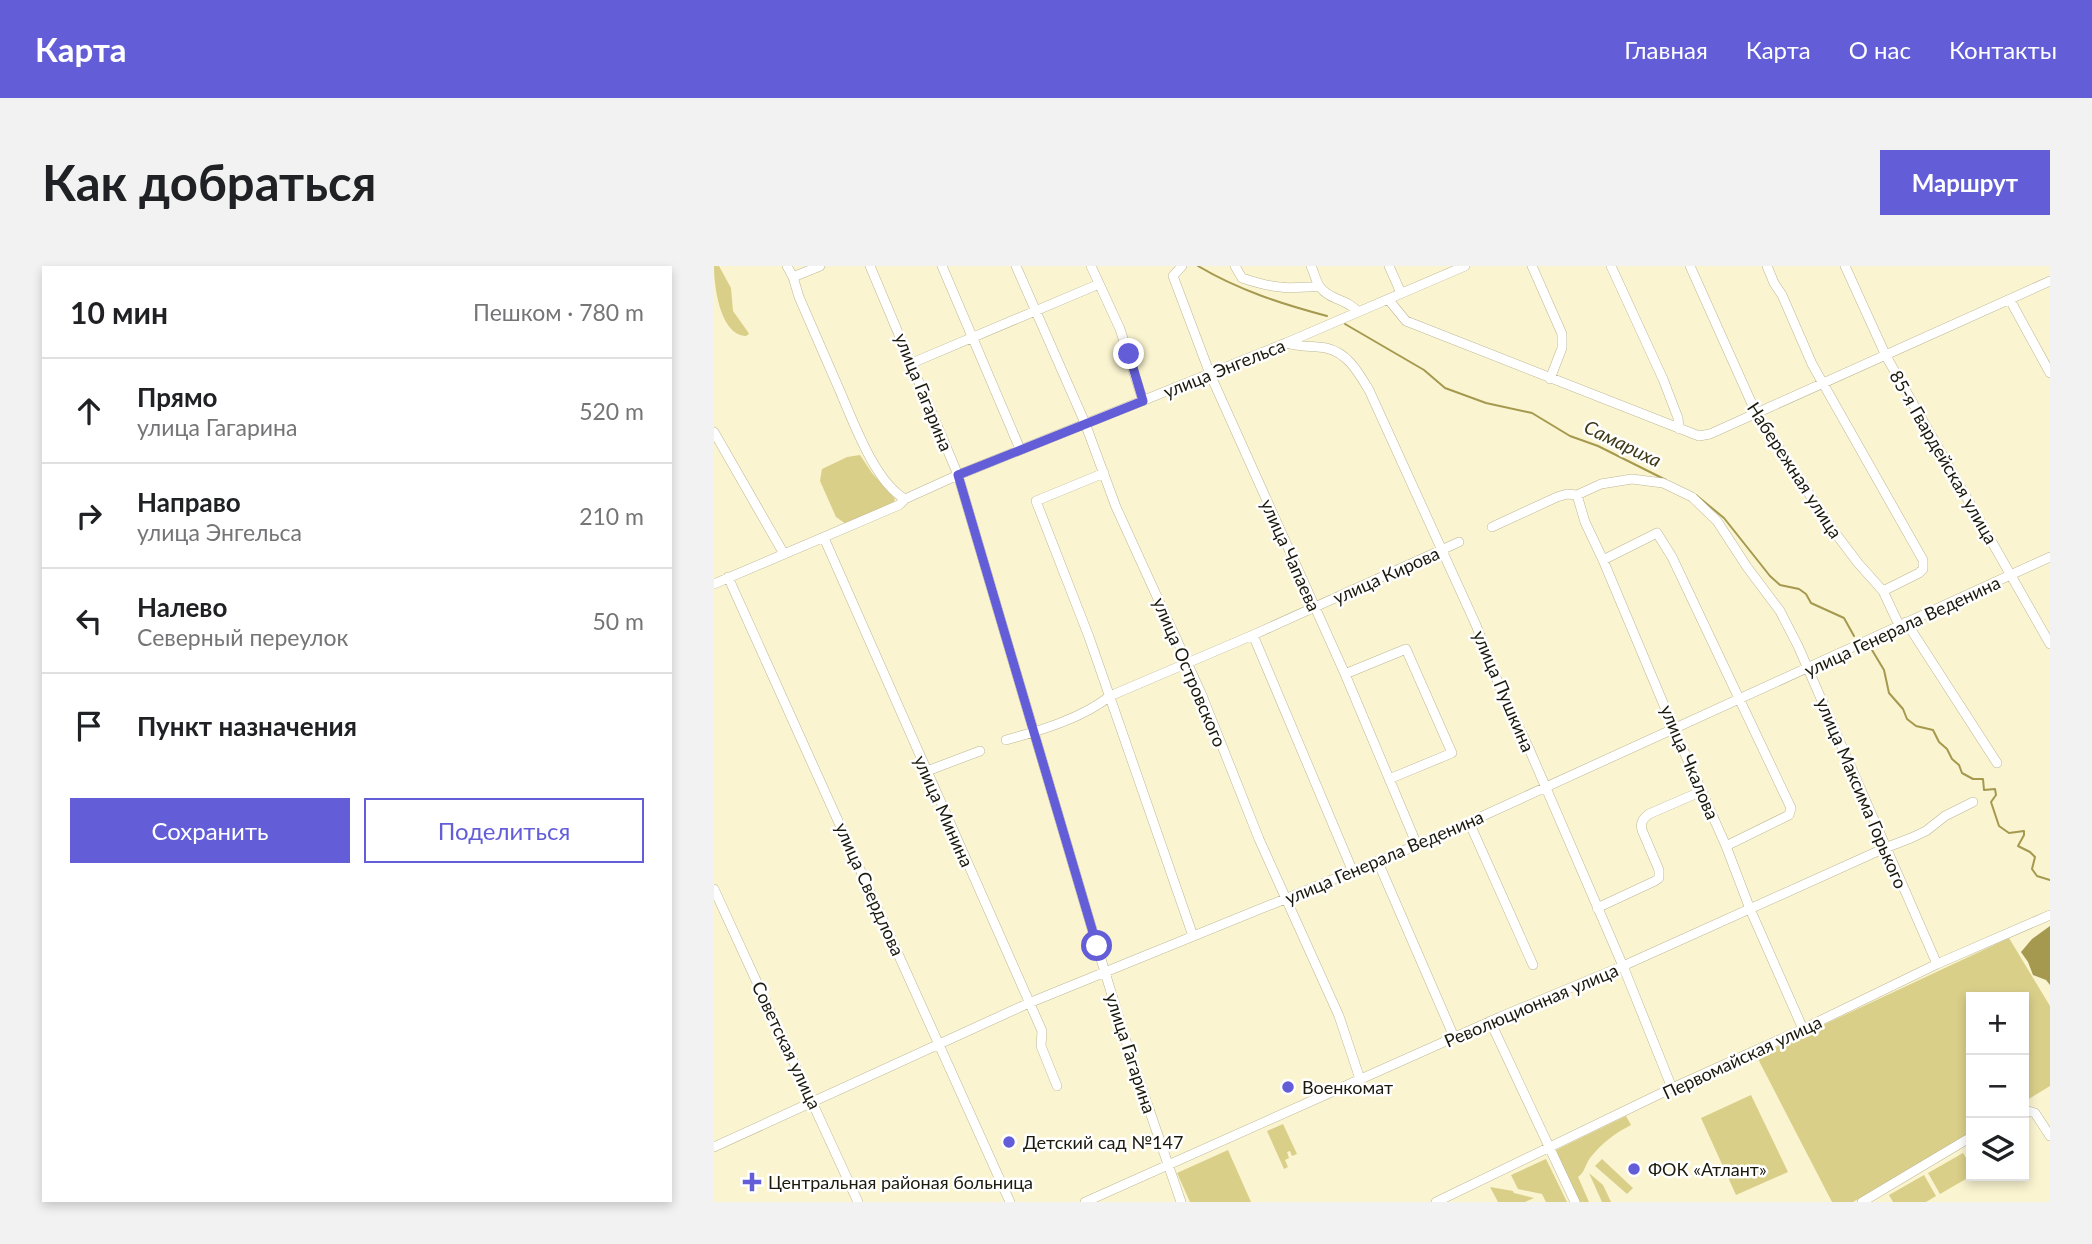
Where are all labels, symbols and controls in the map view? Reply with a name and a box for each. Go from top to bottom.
text: Карта [35,29,126,69]
text: Главная [1624,35,1708,64]
text: Карта [1746,35,1811,64]
text: О нас [1849,35,1911,64]
text: Контакты [1949,35,2057,64]
button: Маршрут [1880,150,2050,215]
text: Как добраться [42,153,376,211]
text: 10 мин [70,294,168,330]
text: Пешком · 780 m [473,298,644,326]
street label: улица Гагарина [890,330,958,454]
street label: улица Энгельса [1160,334,1288,402]
route end [1113,338,1144,369]
street label: 85-я Гвардейская улица [1885,366,2003,548]
text: Прямо [137,381,218,413]
icon: ahead [70,392,108,430]
text: 520 m [579,397,644,425]
street label: Набережная улица [1743,398,1847,542]
text: улица Гагарина [137,413,297,441]
water label: Самариха [1581,415,1665,471]
text: Направо [137,486,241,518]
street label: улица Чапаева [1256,495,1326,615]
icon: right [70,497,108,535]
text: 210 m [579,502,644,530]
text: улица Энгельса [137,518,302,546]
street label: улица Кирова [1329,542,1443,608]
street label: улица Генерала Веденина [1801,571,2003,681]
text: Налево [137,591,227,623]
street label: улица Островского [1149,594,1231,750]
icon: left [70,602,108,640]
text: 50 m [593,607,644,635]
text: Северный переулок [137,623,348,651]
street label: улица Пушкина [1469,627,1539,755]
street label: улица Максима Горького [1812,694,1912,892]
street label: улица Чкалова [1656,701,1724,823]
icon: arrive [70,707,108,745]
text: Пункт назначения [137,710,357,742]
street label: улица Минина [909,752,979,870]
button: Сохранить [70,798,350,863]
button: Поделиться [364,798,644,863]
street label: улица Генерала Веденина [1281,805,1487,909]
street label: улица Свердлова [831,819,909,959]
route start [1081,930,1112,961]
street label: Революционная улица [1441,958,1621,1052]
street label: Советская улица [748,978,826,1112]
street label: улица Гагарина [1101,990,1161,1116]
map controls [1966,992,2029,1181]
button: + [1966,992,2029,1055]
street label: Первомайская улица [1659,1010,1825,1104]
button: − [1966,1055,2029,1118]
place label: Военкомат [1302,1076,1393,1098]
marker: Военкомат [1280,1079,1296,1095]
button: layers [1966,1118,2029,1181]
place label: Детский сад №147 [1023,1131,1183,1153]
marker: Детский сад №147 [1001,1134,1017,1150]
place label: ФОК «Атлант» [1648,1158,1767,1180]
marker: ФОК «Атлант» [1626,1161,1642,1177]
place label: Центральная районая больница [768,1171,1033,1193]
marker: Центральная районая больница [742,1172,762,1192]

